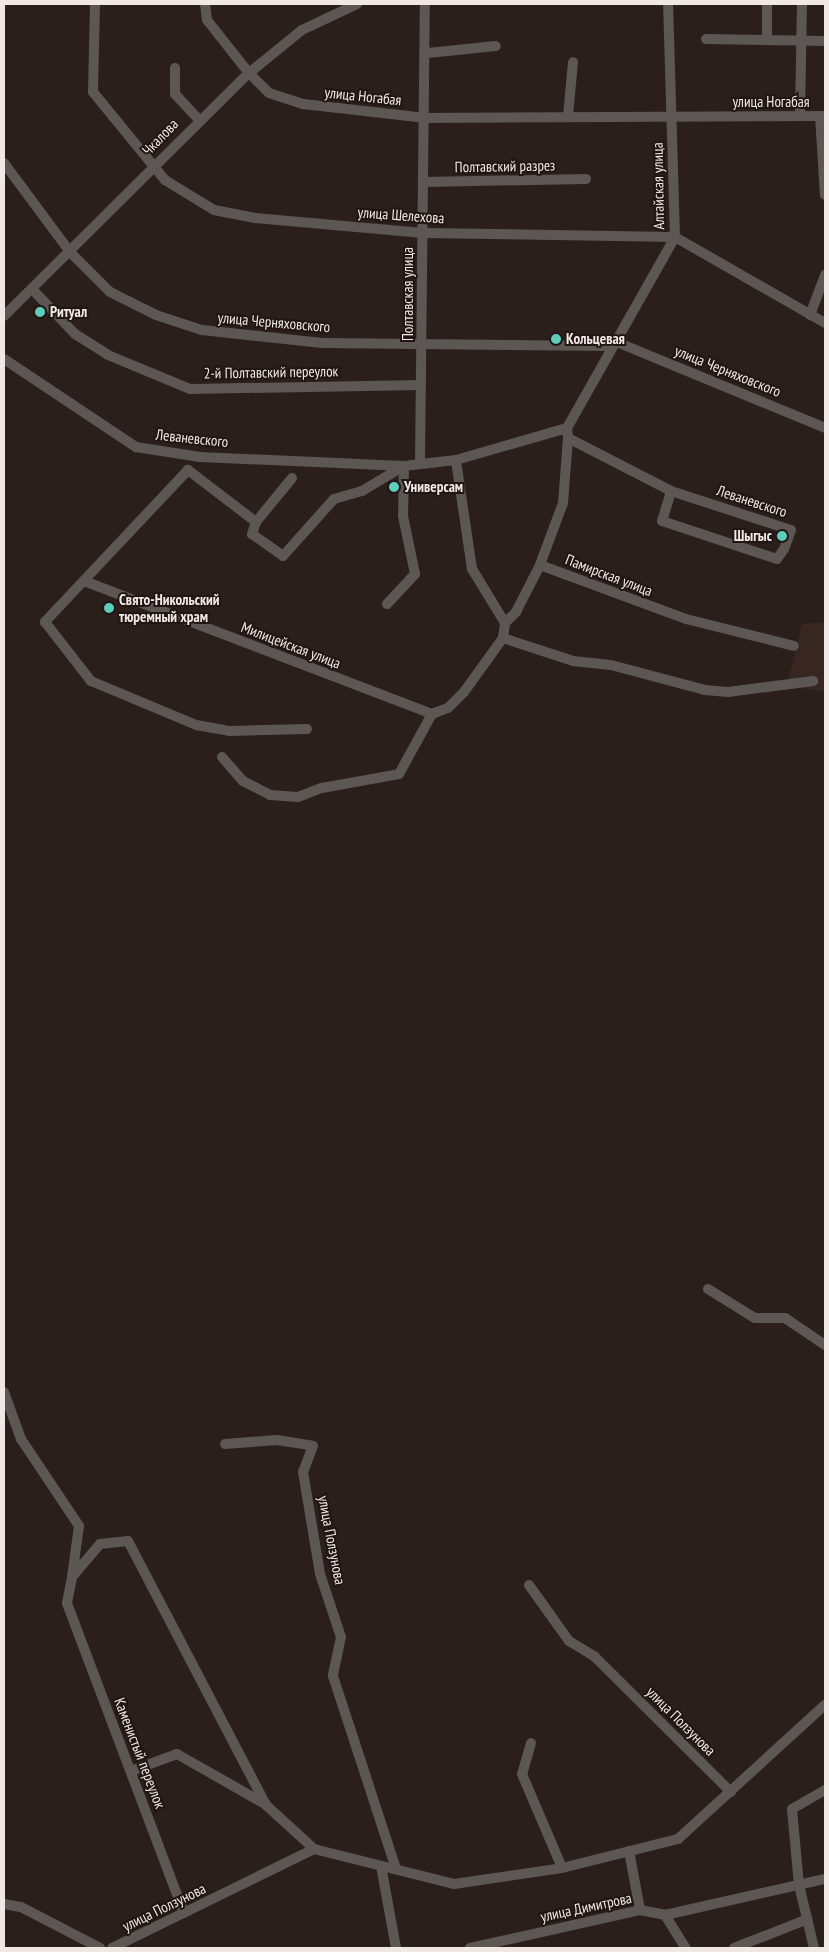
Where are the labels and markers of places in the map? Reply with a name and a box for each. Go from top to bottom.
place label: Ритуал [50,303,87,321]
marker: Ритуал [34,306,46,318]
place label: Кольцевая [566,330,625,348]
marker: Кольцевая [550,333,562,345]
place label: Универсам [404,478,463,496]
marker: Универсам [388,481,400,493]
place label: Шыгыс [734,527,772,545]
marker: Шыгыс [776,530,788,542]
place label: Свято-Никольский тюремный храм [119,590,220,625]
marker: Свято-Никольский тюремный храм [103,602,115,614]

